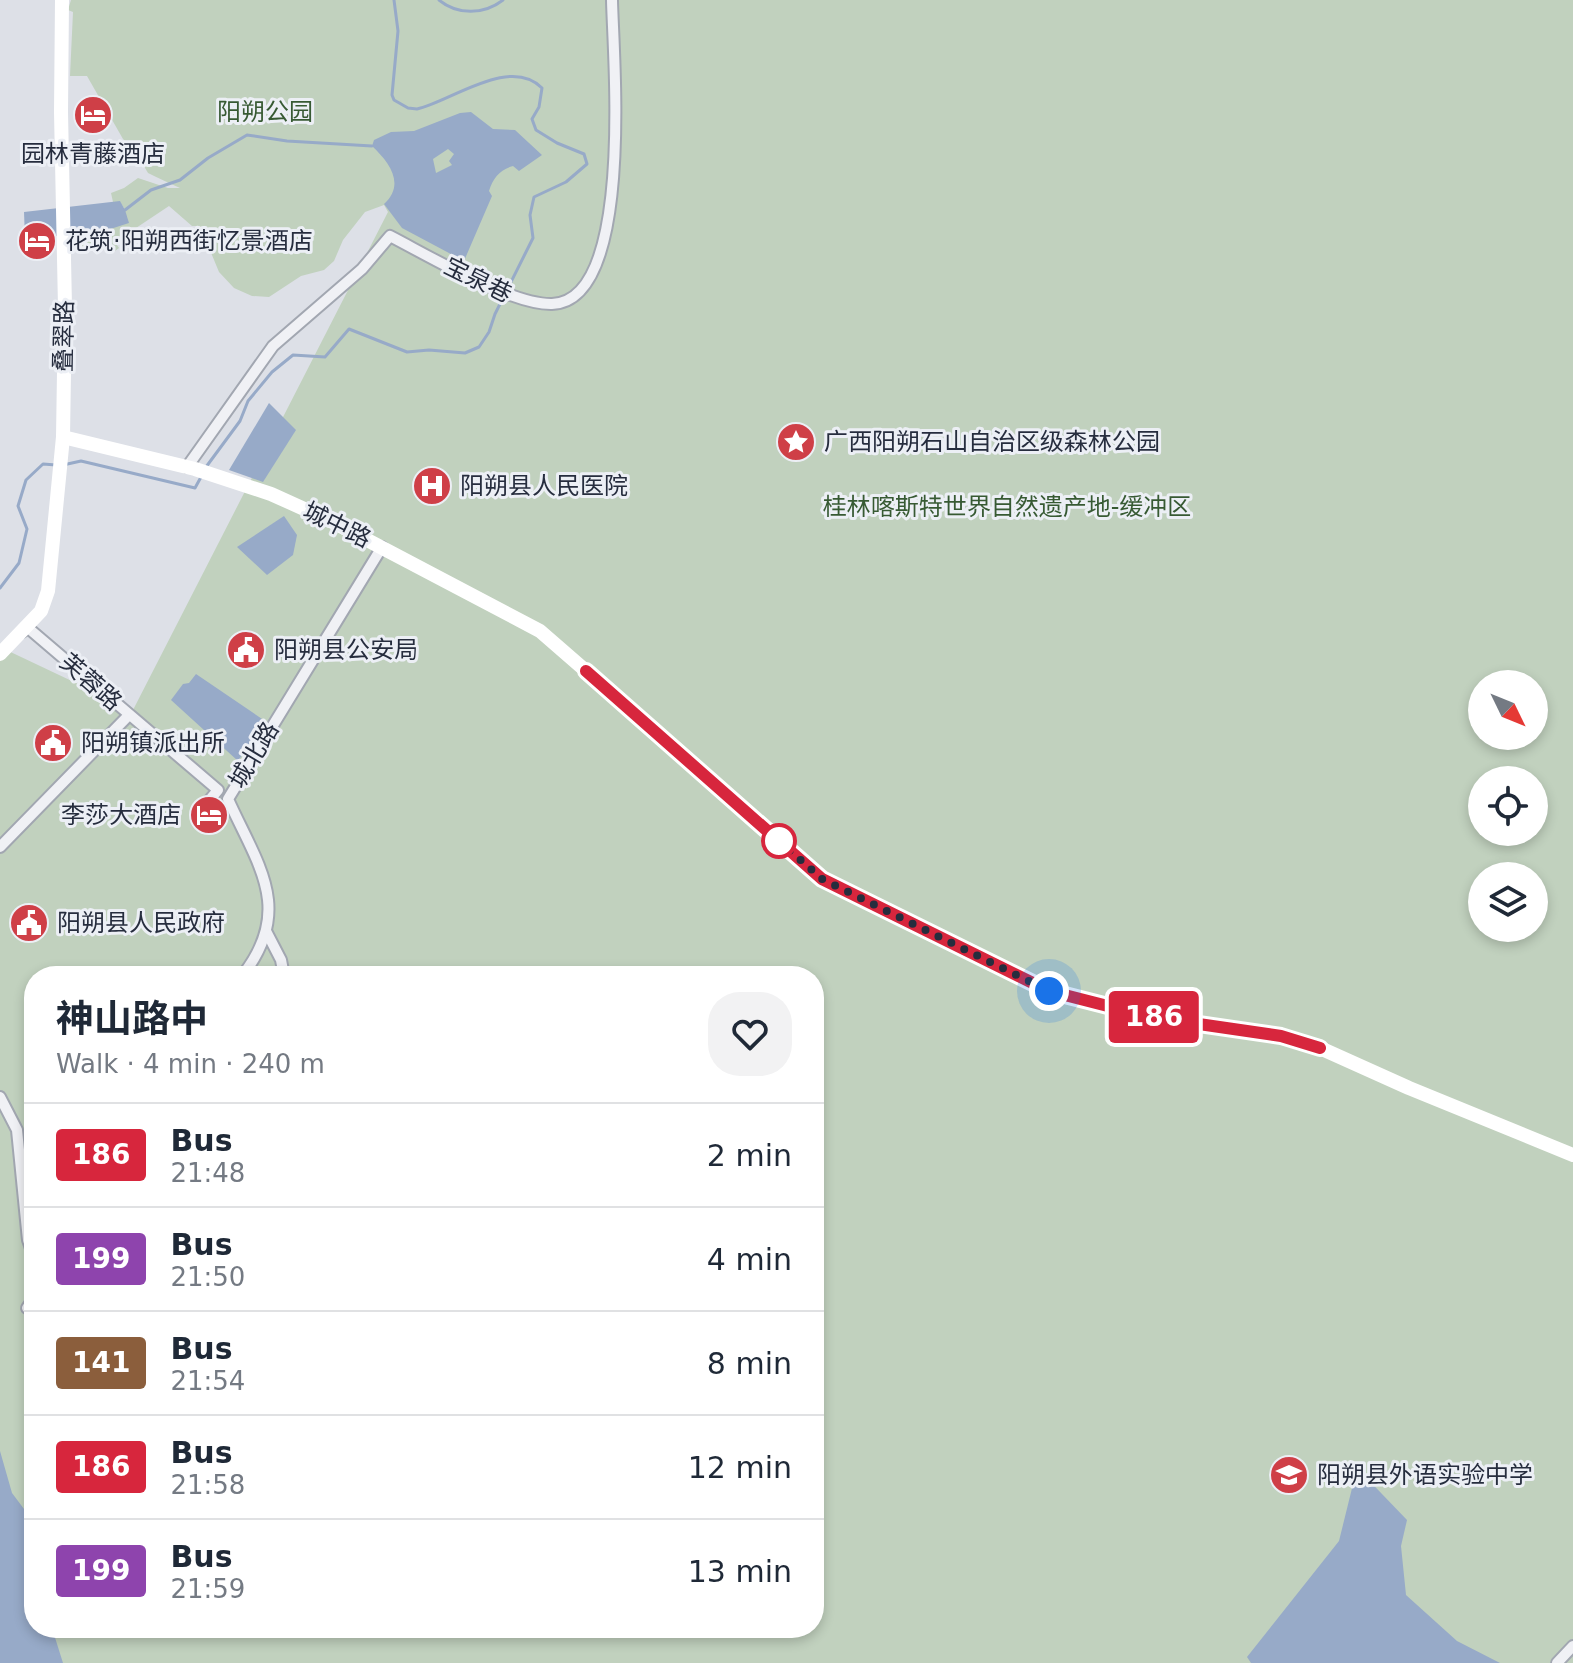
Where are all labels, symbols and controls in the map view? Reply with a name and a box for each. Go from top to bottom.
hotel icon: 园林青藤酒店 [72,94,114,136]
park label: 阳朔公园 [217,98,313,126]
place label: 园林青藤酒店 [21,140,165,168]
hotel icon: 花筑·阳朔西街忆景酒店 [16,220,58,262]
place label: 花筑·阳朔西街忆景酒店 [65,227,313,255]
street label: 宝泉巷 [440,252,516,308]
street label: 叠翠路 [49,300,79,372]
place icon: 广西阳朔石山自治区级森林公园 [775,421,817,463]
place label: 广西阳朔石山自治区级森林公园 [824,428,1160,456]
hospital icon: 阳朔县人民医院 [411,465,453,507]
place label: 阳朔县人民医院 [460,472,628,500]
park label: 桂林喀斯特世界自然遗产地-缓冲区 [823,493,1191,521]
street label: 城中路 [299,497,375,553]
public building icon: 阳朔县公安局 [225,629,267,671]
place label: 阳朔县公安局 [274,636,418,664]
street label: 芙蓉路 [55,648,127,716]
north arrow [1468,670,1548,750]
map controls [1468,670,1548,942]
street label: 城北路 [223,717,285,793]
public building icon: 阳朔镇派出所 [32,722,74,764]
place label: 阳朔镇派出所 [81,729,225,757]
button: locate [1468,766,1548,846]
hotel icon: 李莎大酒店 [188,794,230,836]
place label: 李莎大酒店 [61,801,181,829]
unlabelled marker [762,824,796,858]
button: layers [1468,862,1548,942]
public building icon: 阳朔县人民政府 [8,902,50,944]
place label: 阳朔县人民政府 [57,909,225,937]
your location [1029,971,1069,1011]
line badge: 186 [1108,991,1200,1043]
button: heart [708,992,792,1076]
text: 神山路中 [56,997,208,1041]
text: 186 [1125,1000,1183,1033]
text: Walk · 4 min · 240 m [56,1049,325,1079]
text: Bus [170,1123,233,1158]
text: 186 [72,1138,130,1171]
text: 2 min [707,1138,792,1173]
text: 21:48 [170,1158,245,1188]
text: Bus [170,1227,233,1262]
text: 199 [72,1242,130,1275]
text: 4 min [707,1242,792,1277]
text: 21:50 [170,1262,245,1292]
text: Bus [170,1331,233,1366]
text: 141 [72,1346,130,1379]
text: 8 min [707,1346,792,1381]
text: 21:54 [170,1366,245,1396]
text: Bus [170,1435,233,1470]
text: 186 [72,1450,130,1483]
text: 12 min [688,1450,792,1485]
school or university icon: 阳朔县外语实验中学 [1268,1454,1310,1496]
place label: 阳朔县外语实验中学 [1317,1461,1533,1489]
text: 21:58 [170,1470,245,1500]
text: Bus [170,1539,233,1574]
text: 199 [72,1554,130,1587]
text: 13 min [688,1554,792,1589]
text: 21:59 [170,1574,245,1604]

